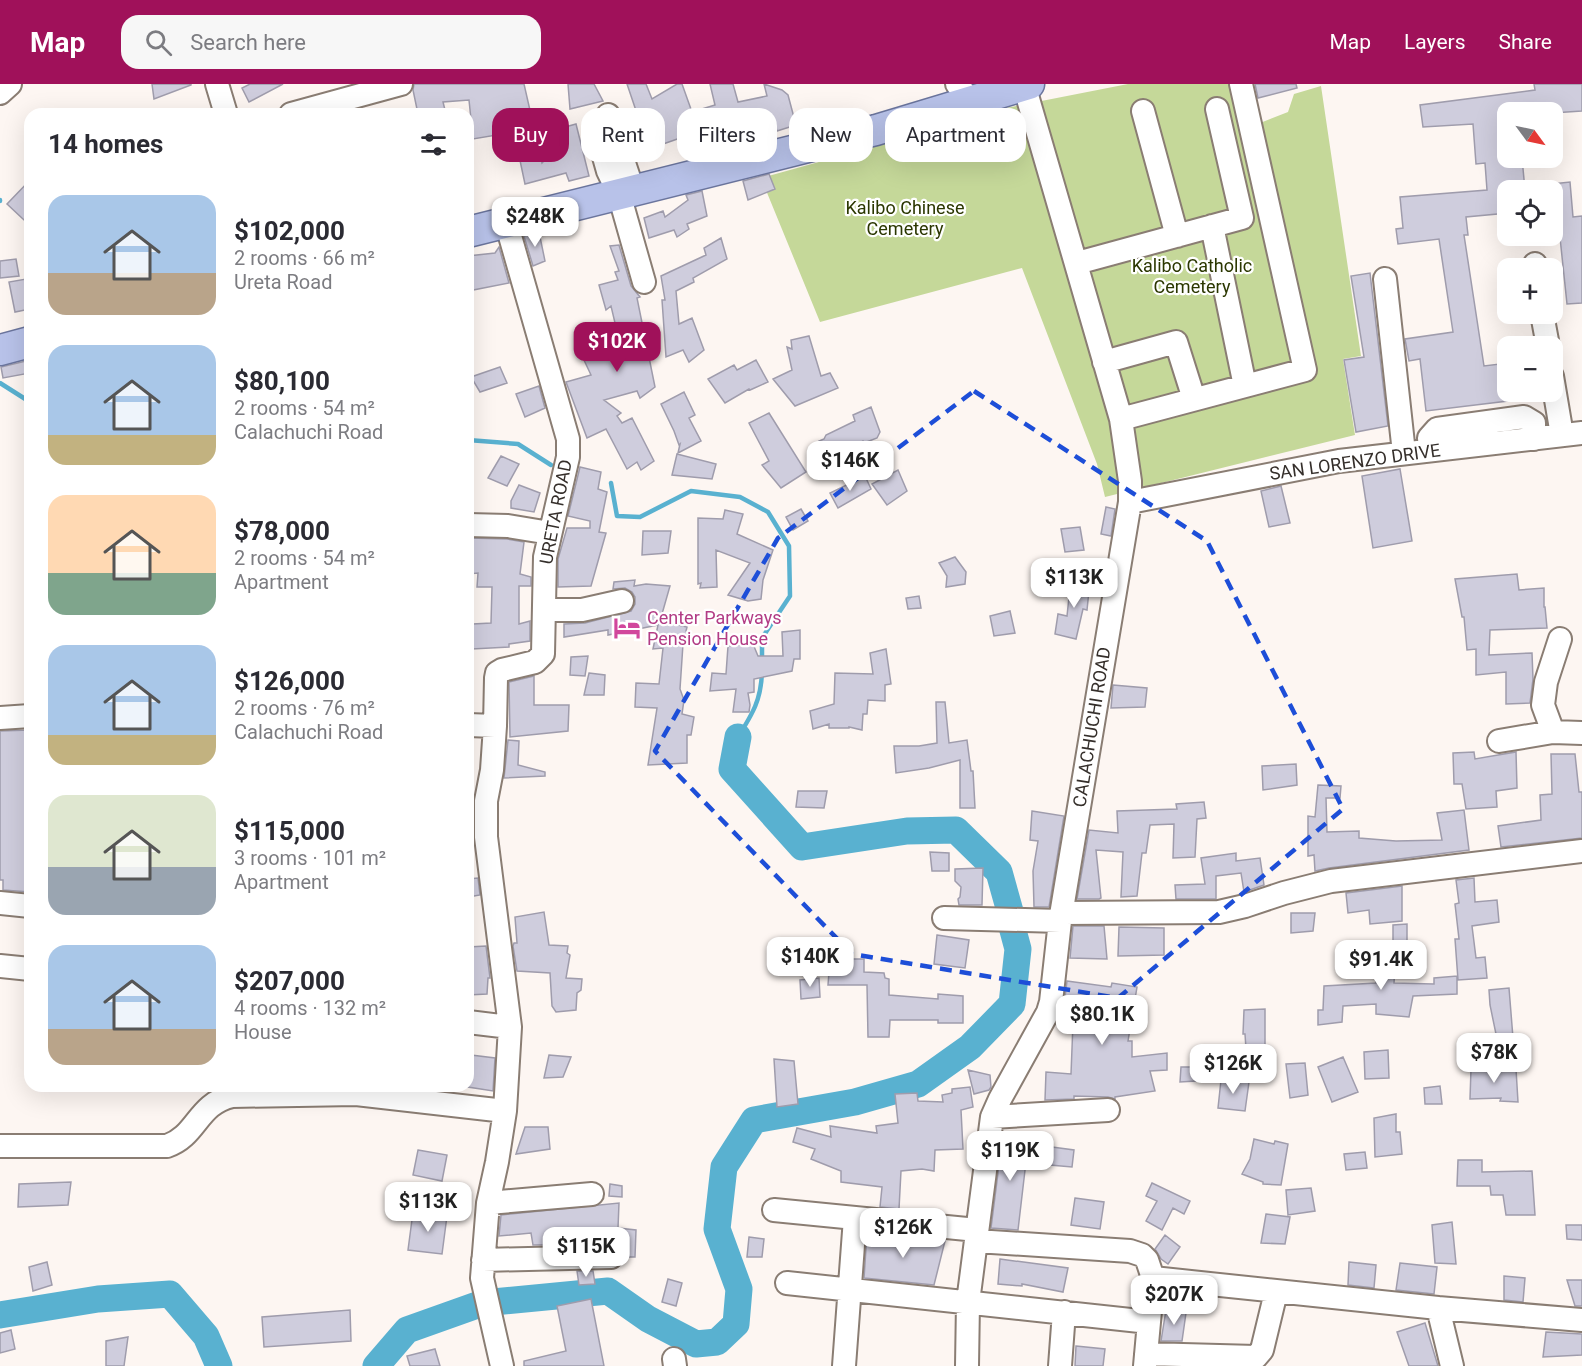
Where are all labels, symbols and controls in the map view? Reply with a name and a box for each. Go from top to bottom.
search box [121,15,541,69]
text: Map [30,26,85,59]
icon: search [142,26,175,59]
text: Search here [190,30,306,55]
text: Map [1329,30,1371,54]
text: Layers [1404,30,1465,54]
text: Share [1498,30,1552,54]
north arrow [1497,102,1563,168]
map controls [1497,102,1563,402]
chip: Buy [492,108,569,162]
chip: Rent [581,108,665,162]
chip: Filters [677,108,777,162]
chip: New [789,108,873,162]
chip: Apartment [885,108,1026,162]
icon: filters [417,128,450,161]
text: 14 homes [48,129,163,159]
button: locate [1497,180,1563,246]
pin: $248K [493,197,577,248]
park label: Kalibo Chinese Cemetery [845,197,965,239]
text: $248K [506,204,564,228]
text: $102,000 [234,216,345,246]
icon: home [96,219,168,291]
text: 2 rooms · 66 m² [234,246,375,270]
park label: Kalibo Catholic Cemetery [1132,255,1252,297]
button: + [1497,258,1563,324]
text: Ureta Road [234,270,332,294]
pin: $102K [575,322,659,373]
text: $102K [588,329,646,353]
button: − [1497,336,1563,402]
text: $80,100 [234,366,330,396]
icon: home [96,369,168,441]
text: 2 rooms · 54 m² [234,396,375,420]
text: Calachuchi Road [234,420,383,444]
street label: SAN LORENZO DRIVE [1268,439,1442,484]
pin: $146K [808,441,892,492]
text: $146K [821,448,879,472]
street label: URETA ROAD [535,458,576,566]
text: $78,000 [234,516,330,546]
icon: home [96,519,168,591]
text: 2 rooms · 54 m² [234,546,375,570]
pin: $113K [1032,558,1116,609]
text: $113K [1045,565,1103,589]
text: Apartment [234,570,329,594]
place label: Center Parkways Pension House [647,607,781,649]
hotel icon: Center Parkways Pension House [612,613,642,643]
street label: CALACHUCHI ROAD [1068,645,1115,809]
text: $126,000 [234,666,345,696]
icon: home [96,669,168,741]
text: 2 rooms · 76 m² [234,696,375,720]
text: Calachuchi Road [234,720,383,744]
text: $115,000 [234,816,345,846]
icon: home [96,819,168,891]
text: 3 rooms · 101 m² [234,846,386,870]
text: Apartment [234,870,329,894]
pin: $140K [768,937,852,988]
pin: $91.4K [1332,940,1430,991]
text: $140K [781,944,839,968]
text: $91.4K [1349,947,1413,971]
text: $207,000 [234,966,345,996]
icon: home [96,969,168,1041]
pin: $80.1K [1053,995,1151,1046]
text: 4 rooms · 132 m² [234,996,386,1020]
text: $80.1K [1070,1002,1134,1026]
text: House [234,1020,292,1044]
pin: $78K [1458,1033,1530,1084]
text: $78K [1470,1040,1518,1064]
pin: $126K [1191,1044,1275,1095]
text: $126K [1204,1051,1262,1075]
pin: $119K [968,1131,1052,1182]
text: $119K [981,1138,1039,1162]
pin: $113K [386,1182,470,1233]
text: $113K [399,1189,457,1213]
pin: $126K [861,1208,945,1259]
text: $126K [874,1215,932,1239]
pin: $115K [544,1227,628,1278]
text: $115K [557,1234,615,1258]
pin: $207K [1132,1275,1216,1326]
text: $207K [1145,1282,1203,1306]

